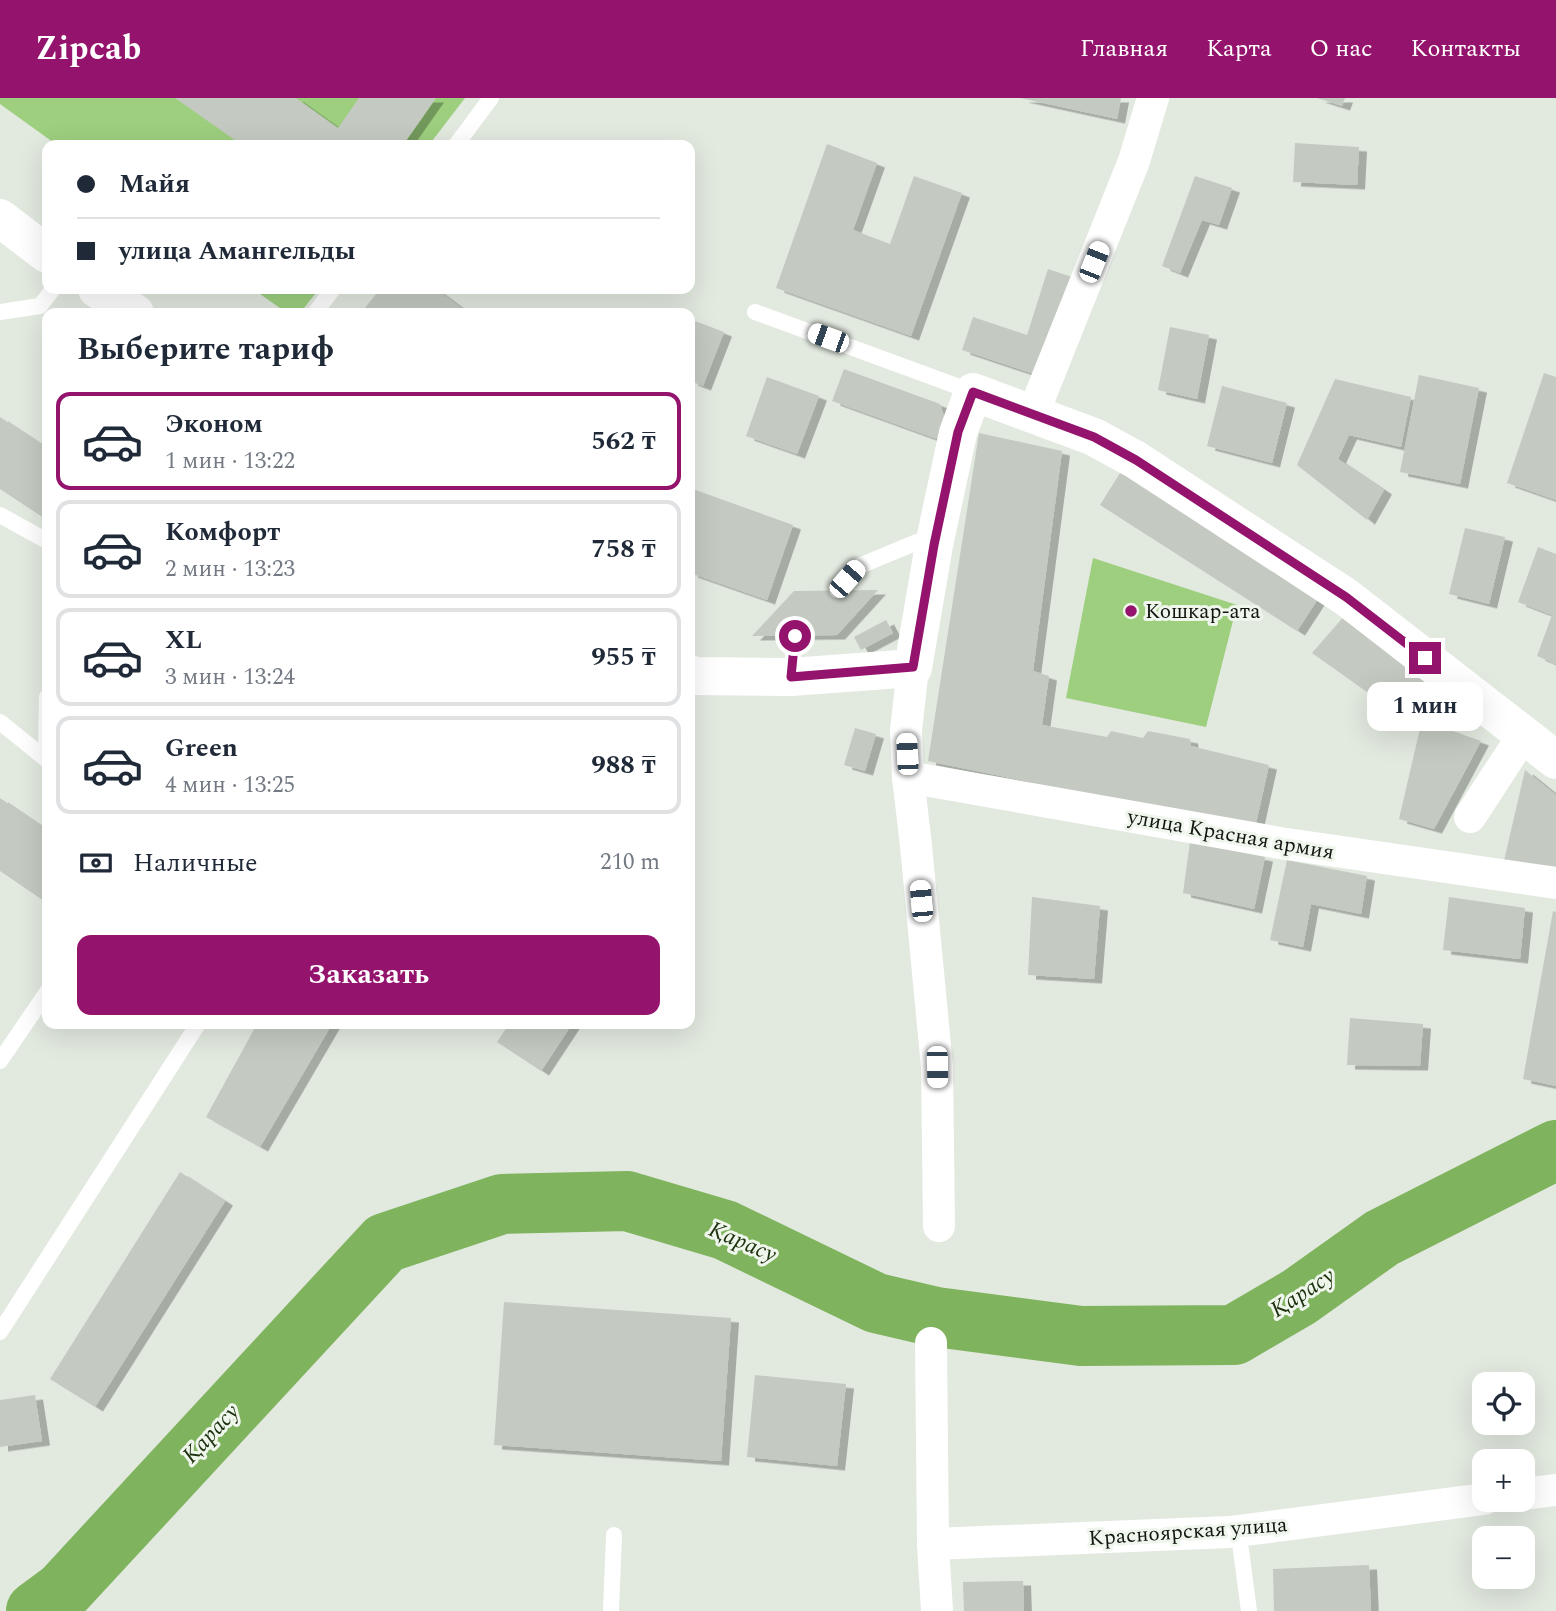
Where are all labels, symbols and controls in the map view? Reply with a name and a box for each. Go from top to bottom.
text: Zipcab [35,24,141,74]
text: Главная [1080,31,1168,67]
text: Карта [1206,31,1272,67]
text: О нас [1310,31,1373,67]
text: Контакты [1411,31,1521,67]
text: Майя [119,164,190,204]
text: улица Амангельды [119,231,356,271]
car [1077,239,1112,285]
car [805,321,852,355]
text: Выберите тариф [77,325,334,374]
text: Эконом [165,404,263,444]
icon: car [81,410,144,473]
text: 562 ₸ [591,421,656,461]
text: 1 мин · 13:22 [165,444,295,479]
text: Комфорт [165,512,280,552]
icon: car [81,518,144,581]
text: 758 ₸ [591,529,656,569]
text: 2 мин · 13:23 [165,552,295,587]
car [826,556,869,602]
place label: Кошкар-ата [1145,596,1261,628]
marker: Кошкар-ата [1123,603,1139,619]
text: XL [165,620,202,660]
route start [779,620,811,652]
icon: car [81,626,144,689]
text: 955 ₸ [591,637,656,677]
route end [1409,642,1441,674]
text: 3 мин · 13:24 [165,660,295,695]
callout: 1 мин [1367,682,1483,732]
text: 1 мин [1393,689,1457,724]
text: Green [165,728,238,768]
car [896,732,919,776]
icon: car [81,734,144,797]
text: 988 ₸ [591,745,656,785]
text: 4 мин · 13:25 [165,768,295,803]
street label: улица Красная армия [1124,801,1337,869]
text: Наличные [133,843,258,883]
icon: cash [77,844,115,882]
text: 210 m [600,845,660,880]
car [909,879,934,923]
button: Заказать [77,935,660,1015]
car [927,1046,948,1088]
water label: Қарасу [703,1212,783,1273]
water label: Қарасу [1264,1259,1343,1327]
map controls [1472,1372,1535,1589]
button: locate [1472,1372,1535,1435]
water label: Қарасу [174,1396,249,1472]
button: + [1472,1449,1535,1512]
street label: Красноярская улица [1088,1509,1289,1555]
button: − [1472,1526,1535,1589]

